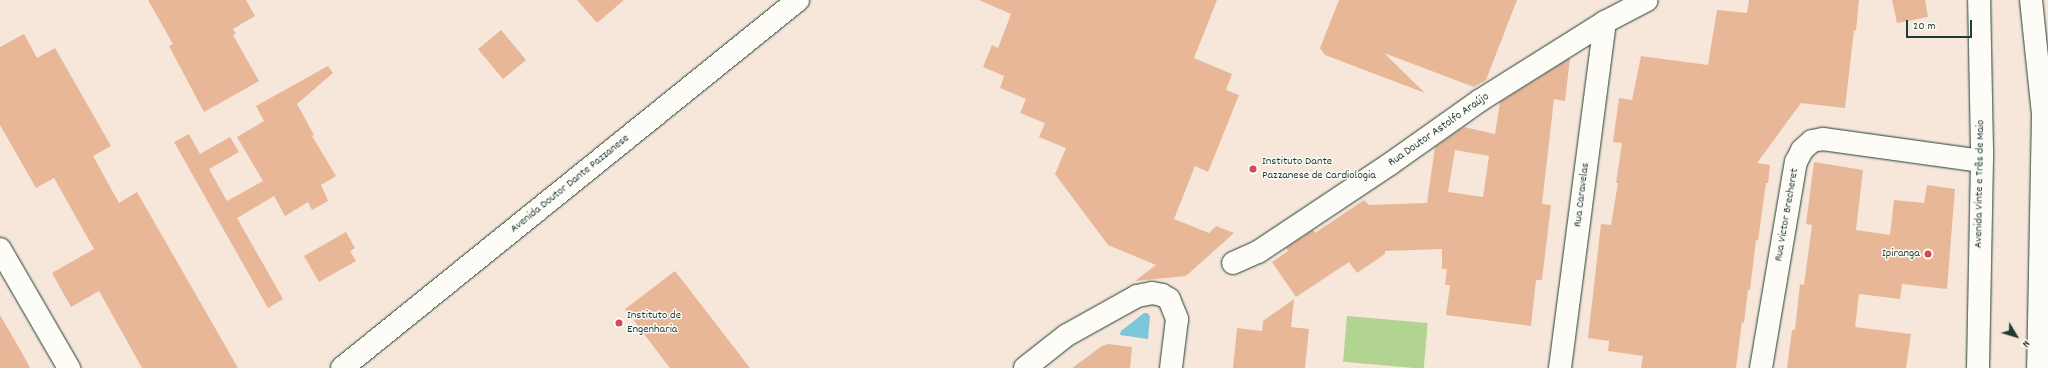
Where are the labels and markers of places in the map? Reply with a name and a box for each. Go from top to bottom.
place label: Instituto Dante Pazzanese de Cardiologia [1262,155,1376,183]
marker: Instituto Dante Pazzanese de Cardiologia [1247,163,1259,175]
place label: Ipiranga [1882,247,1920,261]
marker: Ipiranga [1923,249,1933,259]
place label: Instituto de Engenharia [627,309,681,337]
marker: Instituto de Engenharia [614,318,624,328]

